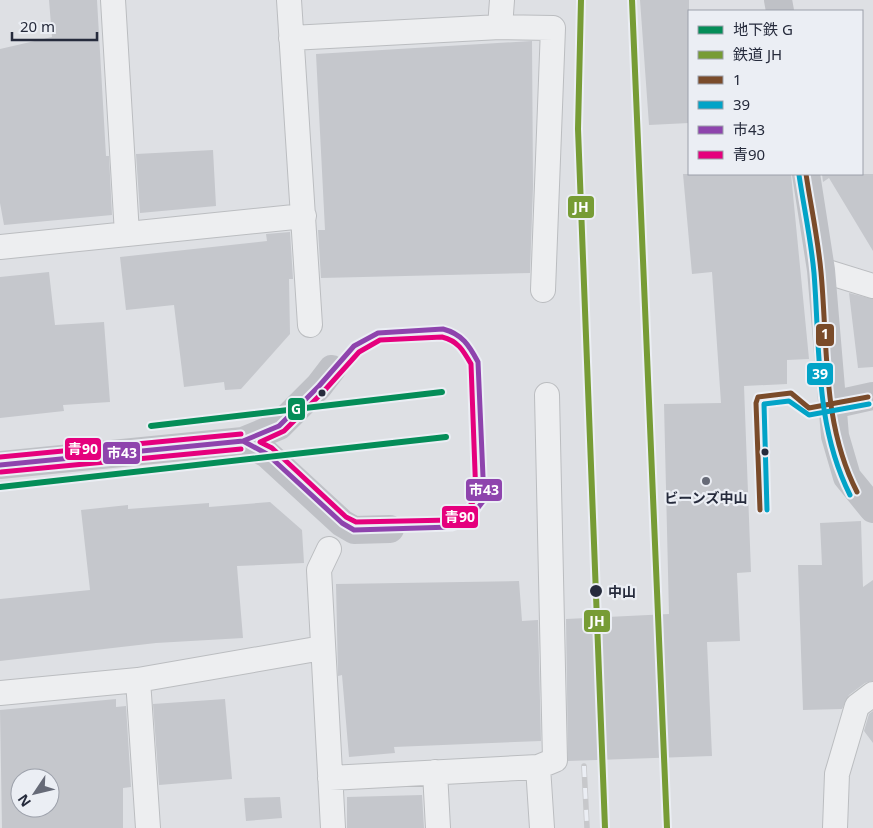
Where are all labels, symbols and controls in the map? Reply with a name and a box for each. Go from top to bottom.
scale bar [12,10,98,42]
legend [688,10,863,175]
text: 20 m [20,16,55,36]
text: 地下鉄 G [733,19,793,39]
text: 鉄道 JH [733,44,782,64]
text: 1 [733,69,742,89]
text: 39 [733,94,750,114]
text: 市43 [733,119,765,139]
text: 青90 [733,144,765,164]
line badge: JH [567,195,595,219]
text: JH [571,197,589,216]
line badge: 1 [815,323,835,347]
text: 1 [821,324,829,343]
line badge: 39 [806,362,834,386]
text: 39 [812,364,828,383]
unlabelled marker [317,388,327,398]
line badge: G [287,397,306,421]
text: G [291,399,301,418]
line badge: 青90 [64,437,102,461]
text: 青90 [68,439,98,458]
line badge: 市43 [102,441,141,465]
text: 市43 [107,443,137,462]
unlabelled marker [760,447,770,457]
marker: ビーンズ中山 [700,475,712,487]
line badge: 市43 [465,478,503,502]
text: 市43 [469,480,499,499]
place label: ビーンズ中山 [664,488,748,507]
line badge: 青90 [441,505,479,529]
text: 青90 [445,507,475,526]
place label: 中山 [608,582,636,601]
marker: 中山 [588,583,604,599]
line badge: JH [583,609,611,633]
text: JH [587,611,605,630]
north arrow [10,768,60,818]
text: N [13,791,35,811]

